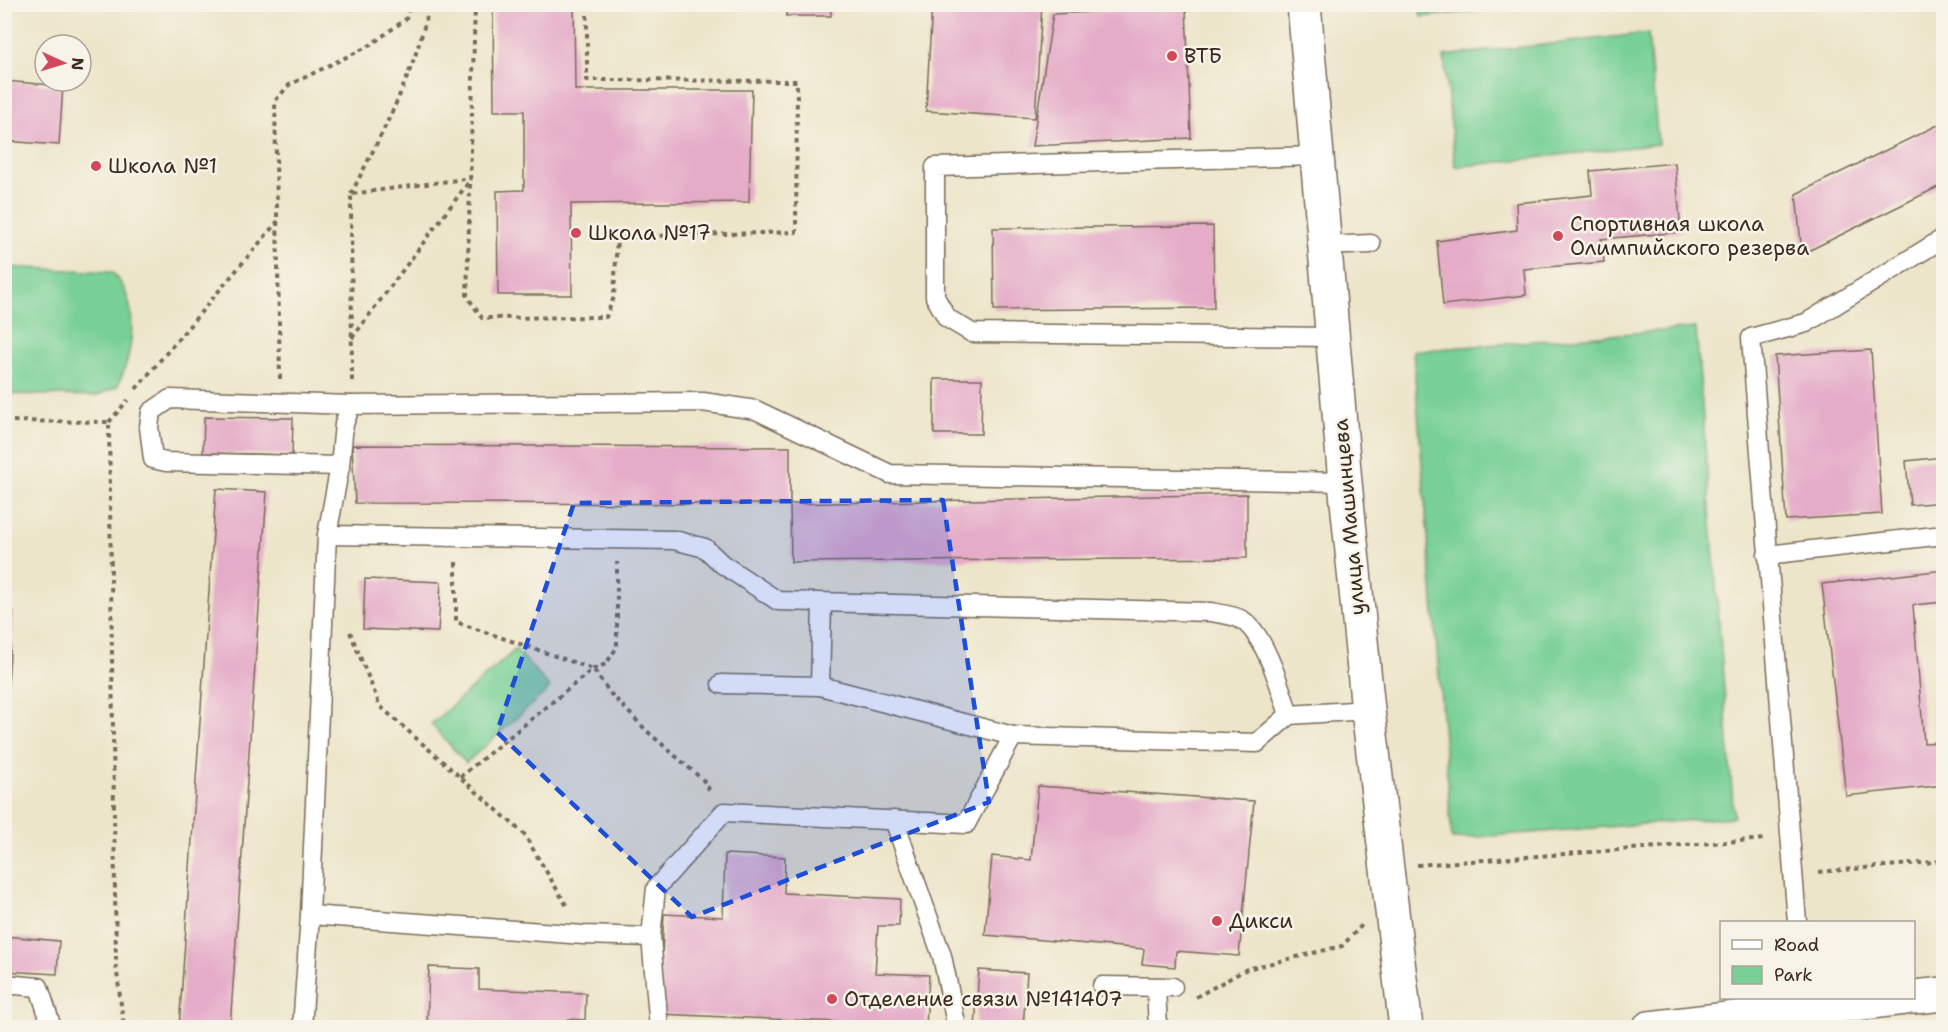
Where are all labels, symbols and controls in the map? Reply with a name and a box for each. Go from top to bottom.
north arrow [33,33,93,93]
place label: ВТБ [1184,42,1222,70]
marker: ВТБ [1165,49,1179,63]
text: N [67,57,88,71]
place label: Школа №1 [108,152,217,180]
marker: Школа №1 [89,159,103,173]
place label: Спортивная школа Олимпийского резерва [1570,210,1809,262]
place label: Школа №17 [588,219,711,247]
marker: Школа №17 [569,226,583,240]
marker: Спортивная школа Олимпийского резерва [1551,229,1565,243]
street label: улица Машинцева [1326,417,1372,617]
place label: Дикси [1229,907,1293,935]
marker: Дикси [1210,914,1224,928]
legend [1720,921,1915,999]
text: Road [1774,933,1819,957]
text: Park [1774,963,1813,987]
place label: Отделение связи №141407 [844,985,1123,1013]
marker: Отделение связи №141407 [825,992,839,1006]

